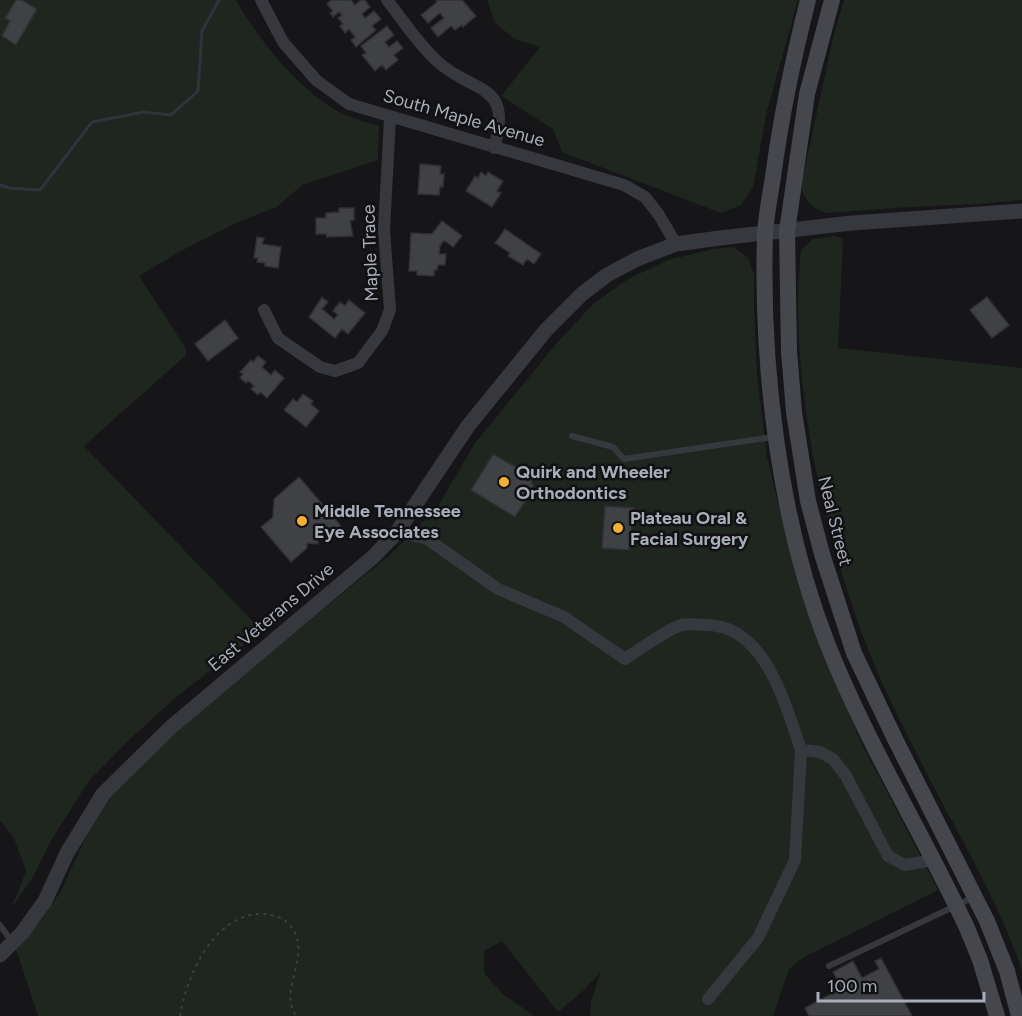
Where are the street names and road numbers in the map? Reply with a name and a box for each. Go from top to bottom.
street label: South Maple Avenue [381,84,547,152]
street label: Maple Trace [357,204,383,302]
street label: Neal Street [813,474,857,568]
street label: East Veterans Drive [204,558,338,676]

